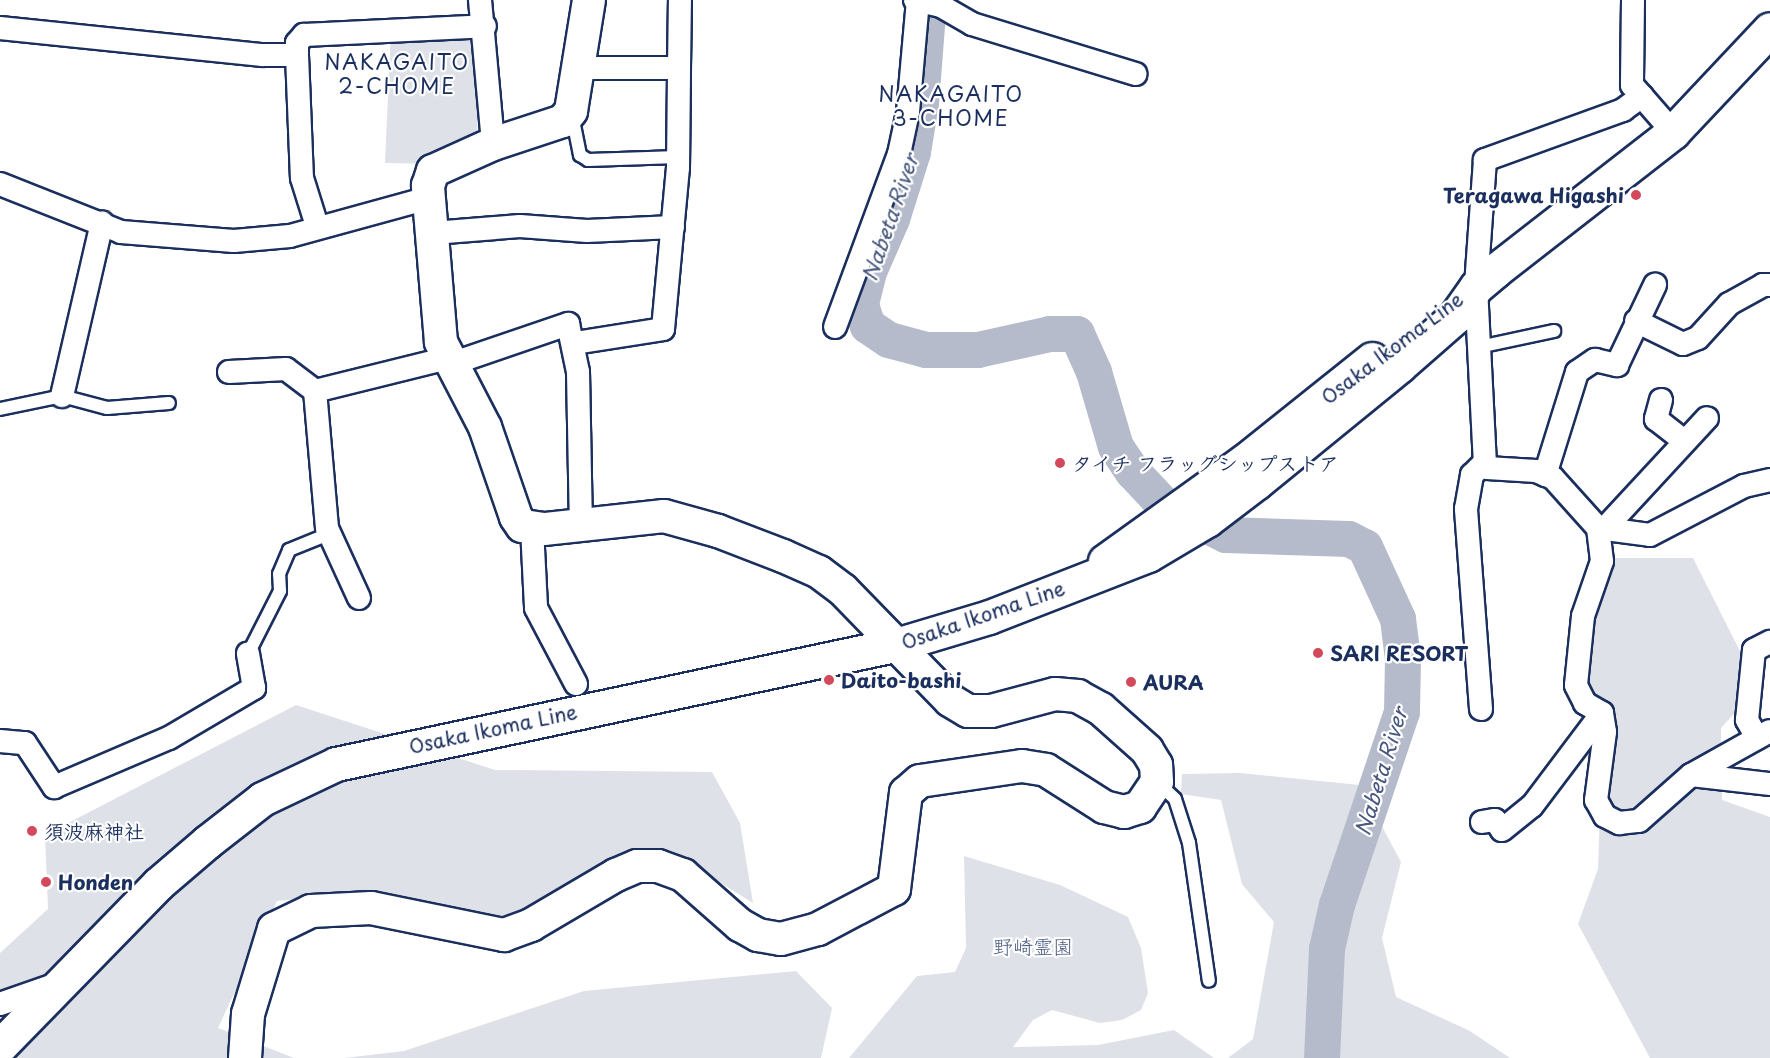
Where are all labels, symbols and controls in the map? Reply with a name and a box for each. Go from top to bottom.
district label: NAKAGAITO 2-CHOME [324,48,470,98]
district label: NAKAGAITO 3-CHOME [878,80,1024,130]
water label: Nabeta River [855,150,923,284]
place label: Teragawa Higashi [1442,183,1624,207]
marker: Teragawa Higashi [1629,188,1643,202]
street label: Osaka Ikoma Line [1316,286,1468,410]
place label: タイチ フラッグシップストア [1072,451,1338,475]
marker: タイチ フラッグシップストア [1053,456,1067,470]
street label: Osaka Ikoma Line [897,576,1069,654]
place label: SARI RESORT [1330,641,1468,665]
marker: SARI RESORT [1311,646,1325,660]
place label: Daito-bashi [841,668,961,692]
place label: AURA [1143,670,1204,694]
marker: Daito-bashi [822,673,836,687]
marker: AURA [1124,675,1138,689]
street label: Osaka Ikoma Line [406,699,580,759]
water label: Nabeta River [1348,704,1412,838]
place label: 須波麻神社 [44,819,144,843]
marker: 須波麻神社 [25,824,39,838]
place label: Honden [58,870,133,894]
marker: Honden [39,875,53,889]
park label: 野崎霊園 [993,934,1073,958]

